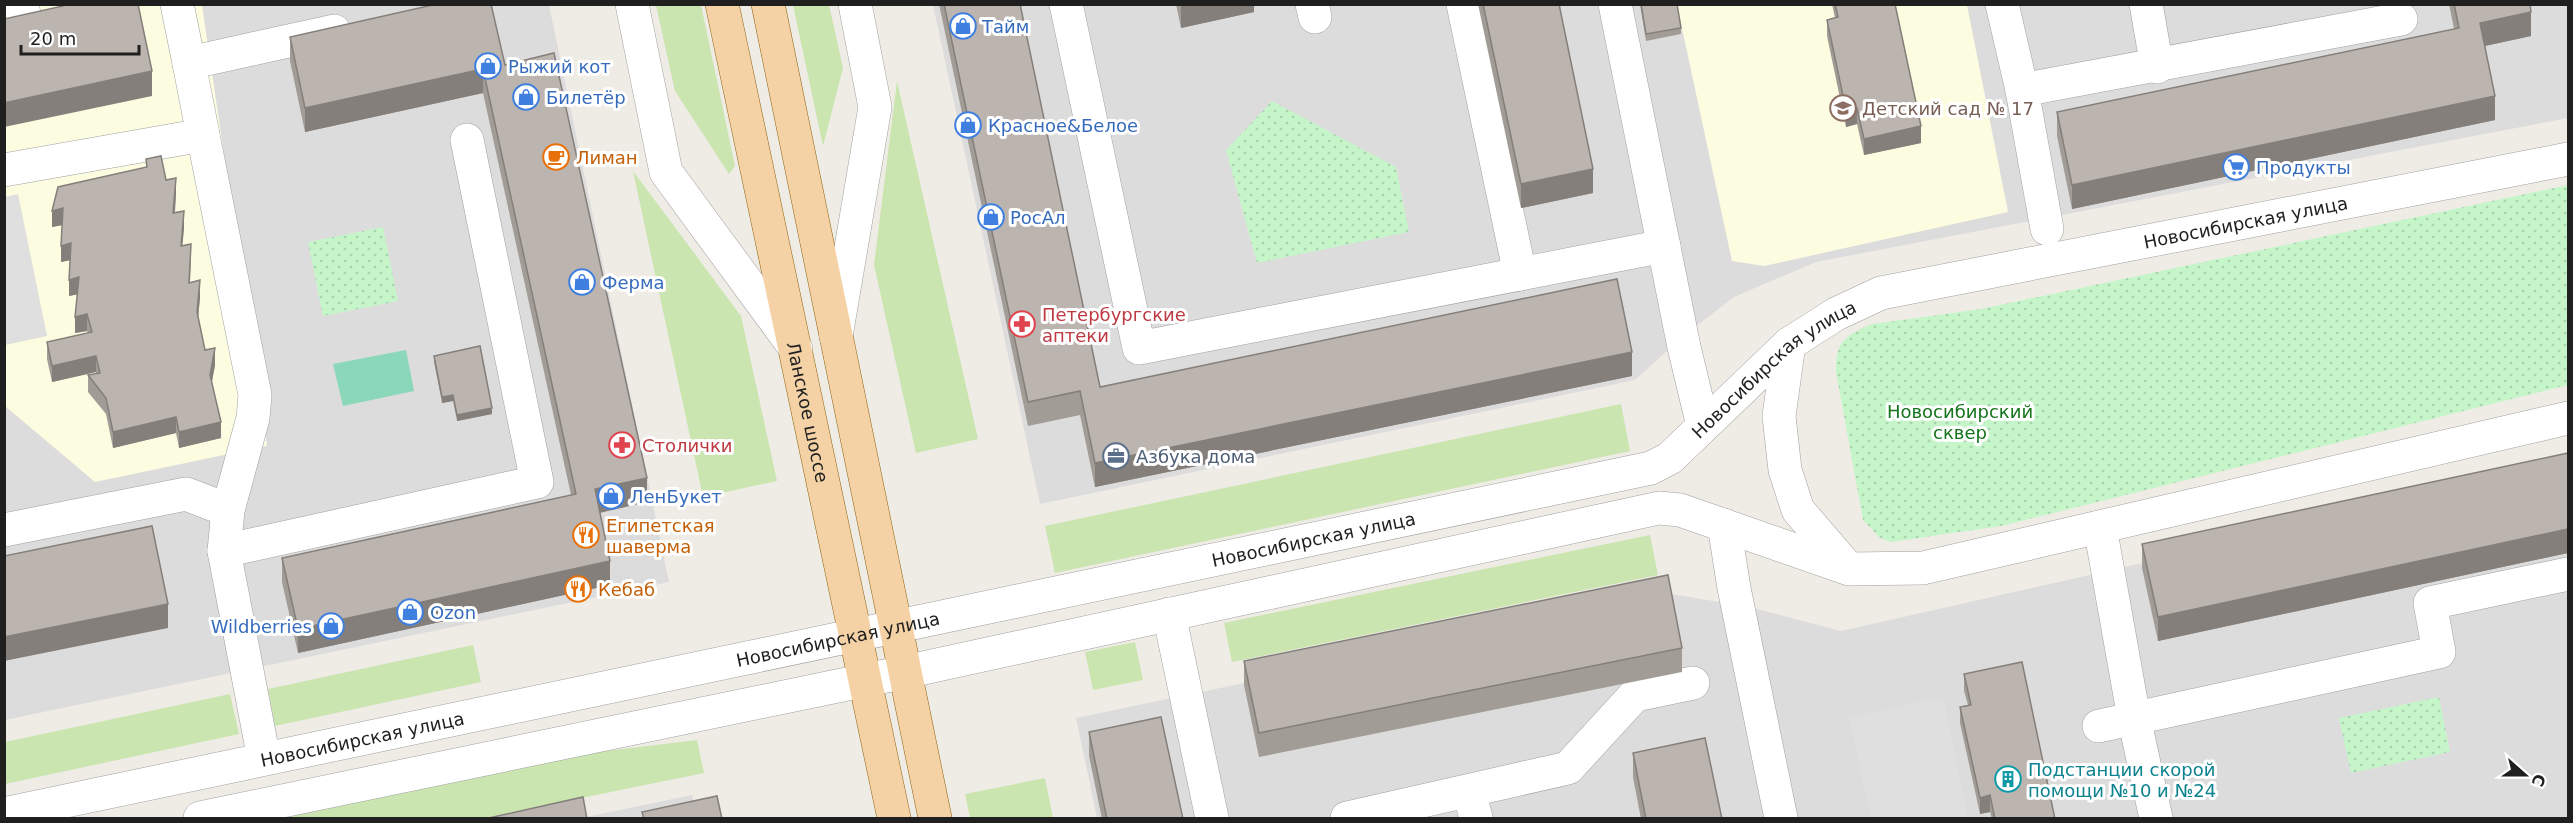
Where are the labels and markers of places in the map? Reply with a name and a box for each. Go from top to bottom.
shop icon: Тайм [948,11,978,41]
place label: Тайм [981,16,1029,37]
shop icon: Рыжий кот [473,51,503,81]
place label: Рыжий кот [508,56,611,77]
shop icon: Билетёр [511,82,541,112]
place label: Билетёр [546,87,626,108]
school or university icon: Детский сад № 17 [1828,93,1858,123]
place label: Детский сад № 17 [1862,98,2034,119]
shop icon: Красное&Белое [953,110,983,140]
place label: Красное&Белое [988,115,1138,136]
cafe icon: Лиман [541,142,571,172]
place label: Лиман [576,147,638,168]
supermarket icon: Продукты [2221,152,2251,182]
place label: Продукты [2256,157,2351,178]
shop icon: РосАл [976,202,1006,232]
place label: РосАл [1010,207,1066,228]
shop icon: Ферма [567,267,597,297]
place label: Ферма [602,272,665,293]
place label: Петербургские аптеки [1042,304,1186,346]
pharmacy icon: Петербургские аптеки [1007,309,1037,339]
pharmacy icon: Столички [607,430,637,460]
place label: Столички [642,435,732,456]
office icon: Азбука дома [1101,441,1131,471]
place label: Азбука дома [1136,446,1255,467]
shop icon: ЛенБукет [596,481,626,511]
place label: ЛенБукет [630,486,722,507]
place label: Египетская шаверма [606,515,714,557]
restaurant icon: Египетская шаверма [571,520,601,550]
restaurant icon: Кебаб [563,574,593,604]
place label: Кебаб [598,579,655,600]
shop icon: Ozon [395,597,425,627]
place label: Ozon [430,602,476,623]
shop icon: Wildberries [316,611,346,641]
place label: Wildberries [211,616,312,637]
place label: Подстанции скорой помощи №10 и №24 [2028,759,2216,801]
building icon: Подстанции скорой помощи №10 и №24 [1993,764,2023,794]

